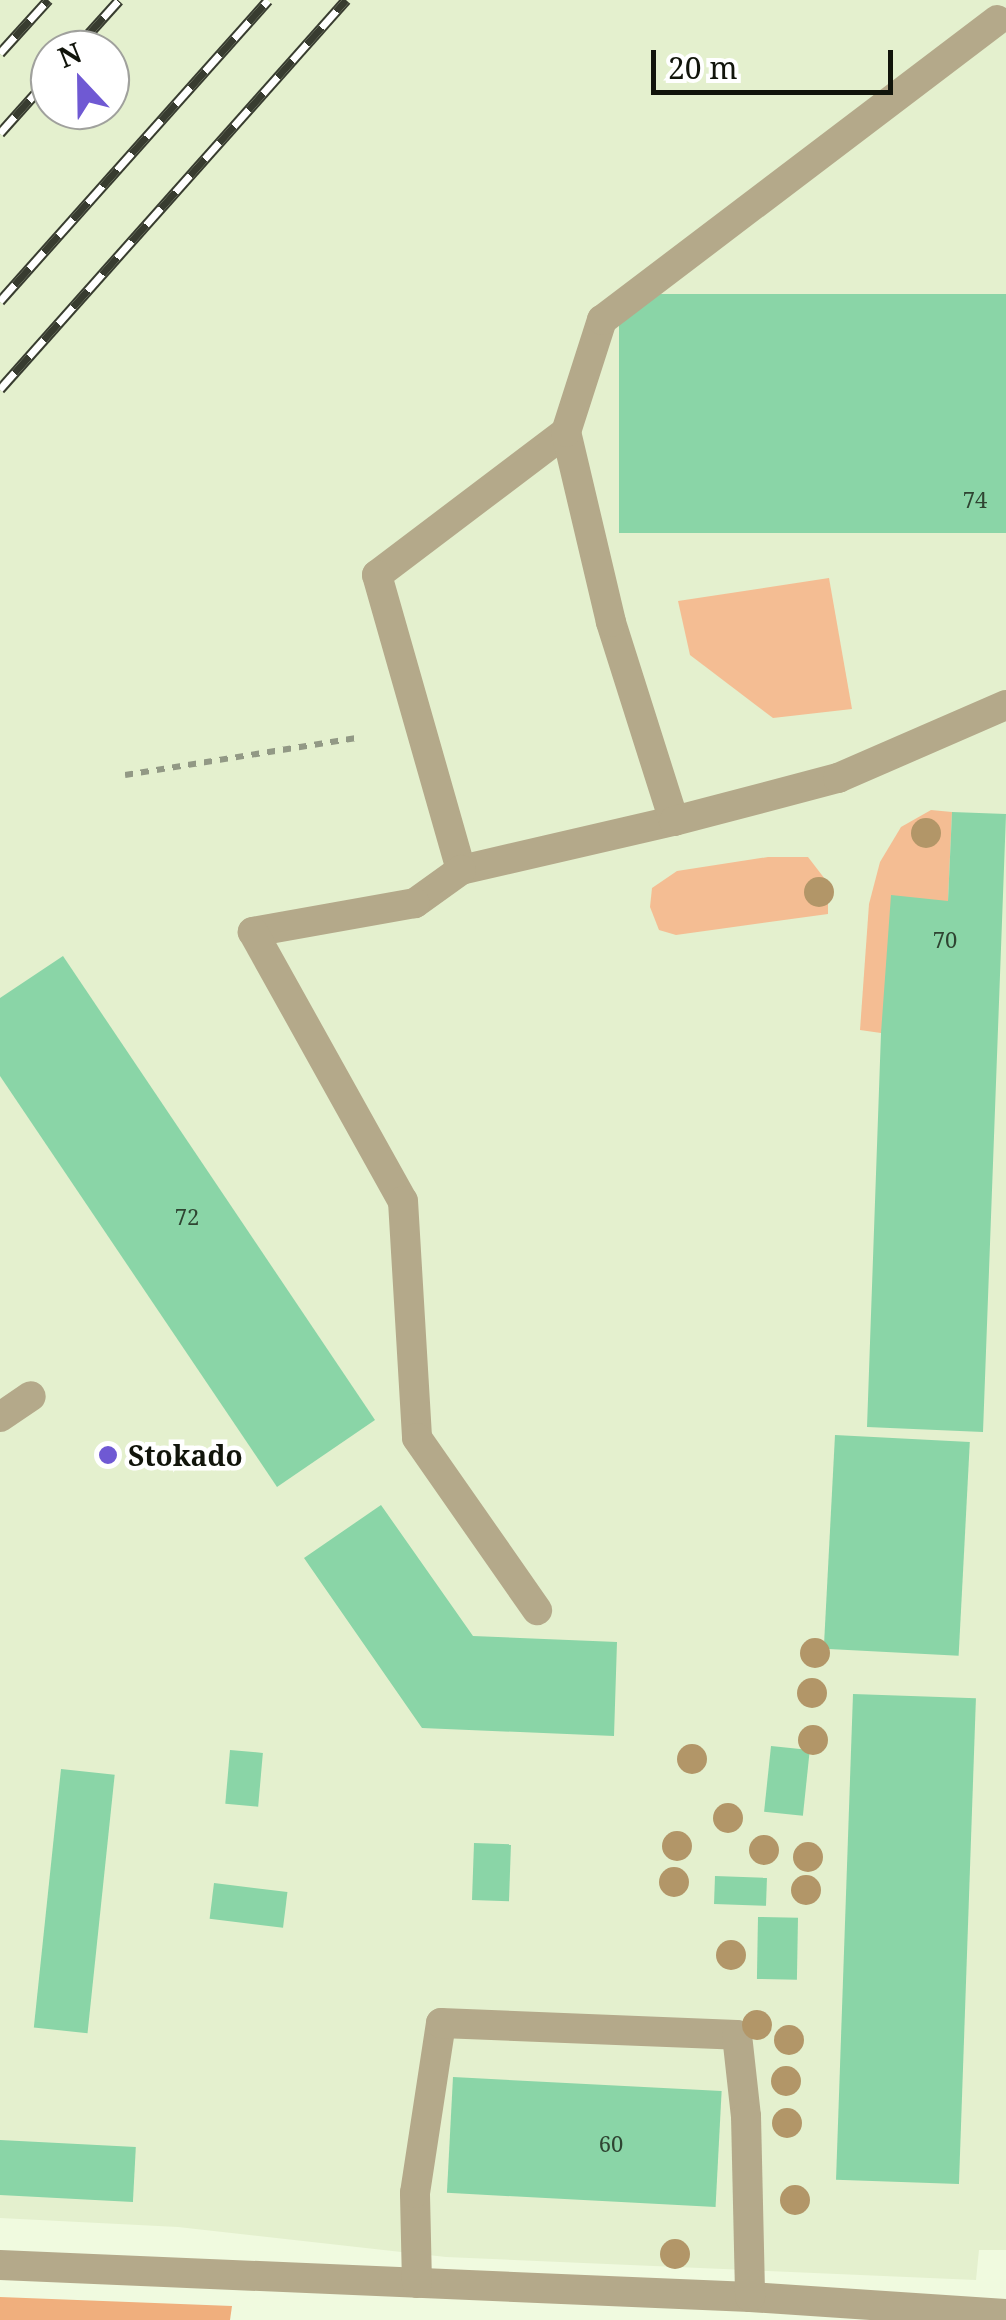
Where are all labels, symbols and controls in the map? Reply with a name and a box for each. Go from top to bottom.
north arrow [30,30,130,130]
scale bar [656,30,898,92]
text: N [52,32,87,76]
text: 20 m [668,47,738,88]
house number: 74 [963,487,987,513]
house number: 70 [933,927,957,953]
house number: 72 [175,1204,199,1230]
place label: Stokado [128,1438,243,1472]
marker: Stokado [97,1444,119,1466]
house number: 60 [599,2131,623,2157]

